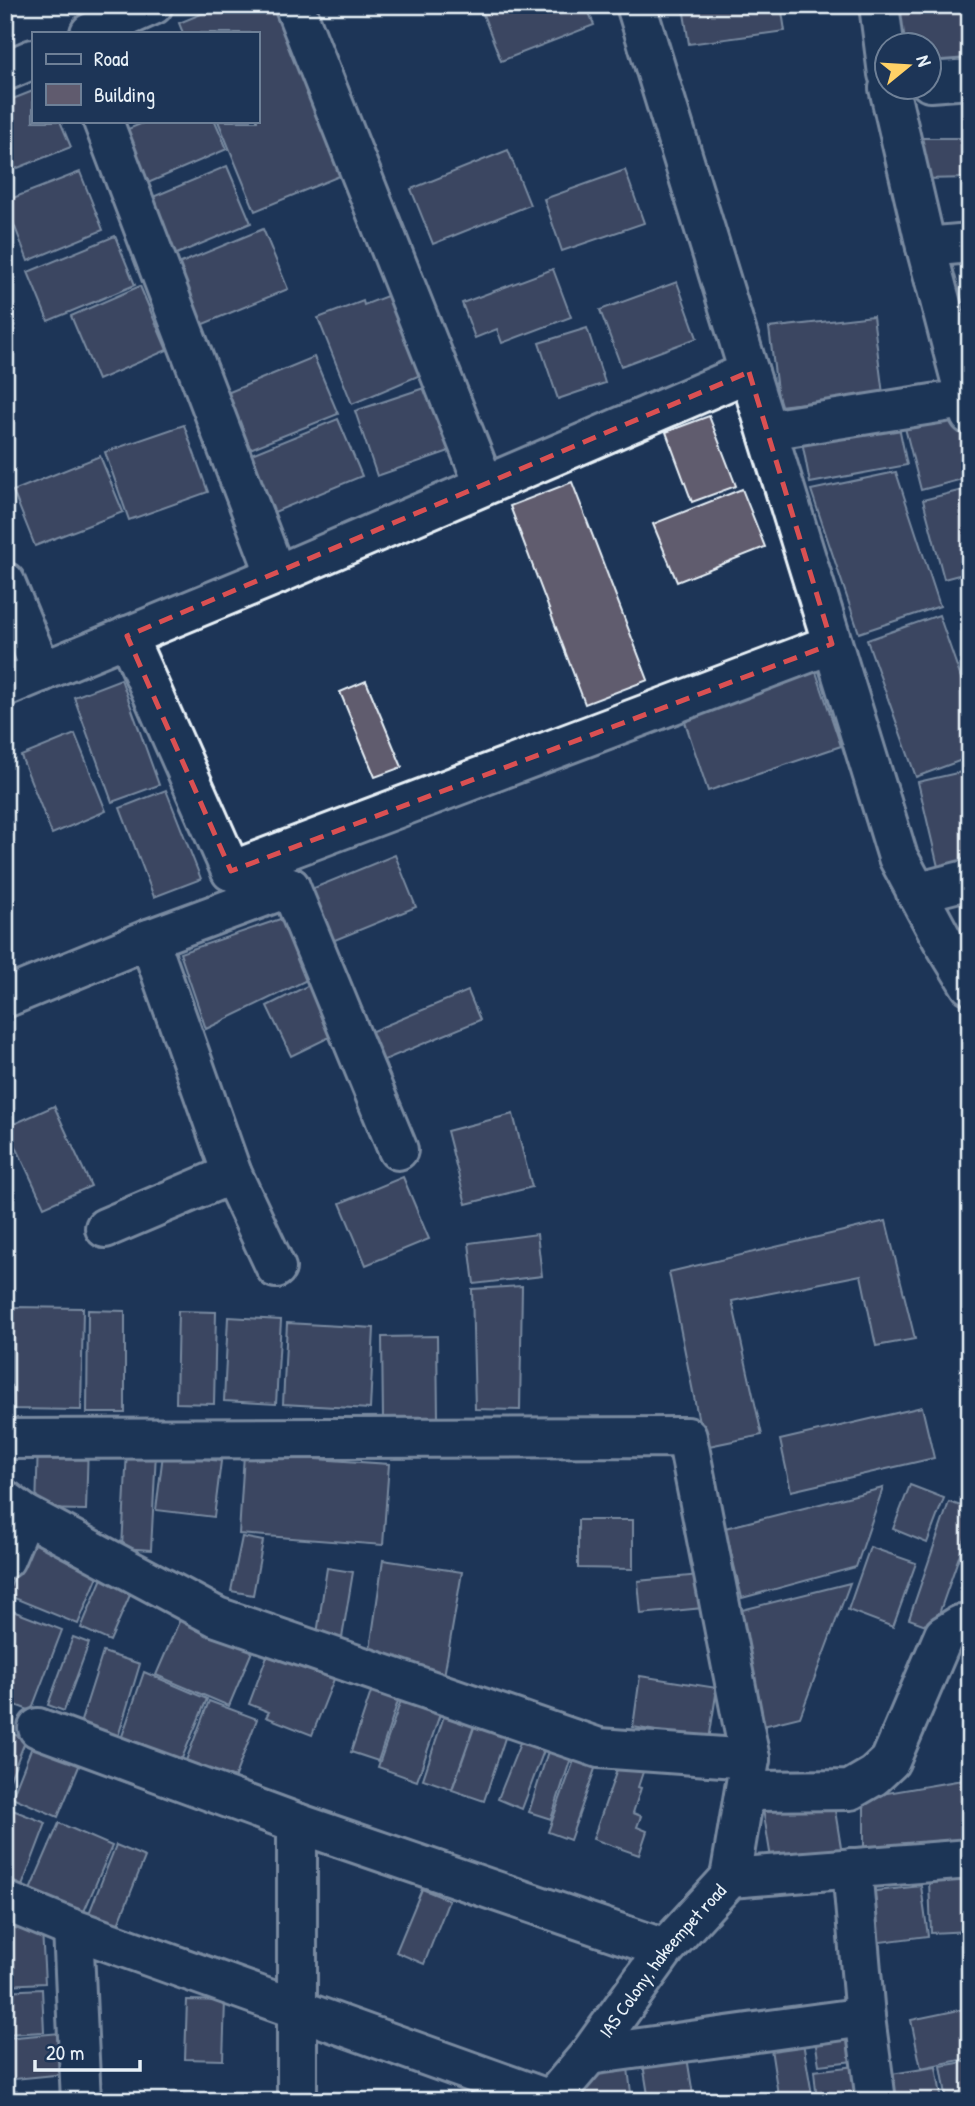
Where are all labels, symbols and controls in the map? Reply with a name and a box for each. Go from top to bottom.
legend [32,32,259,122]
north arrow [874,32,944,102]
text: Road [94,44,128,73]
text: N [910,52,938,70]
text: Building [94,80,155,109]
street label: IAS Colony, hakeempet road [593,1877,732,2043]
scale bar [35,2029,140,2073]
text: 20 m [46,2038,84,2067]

